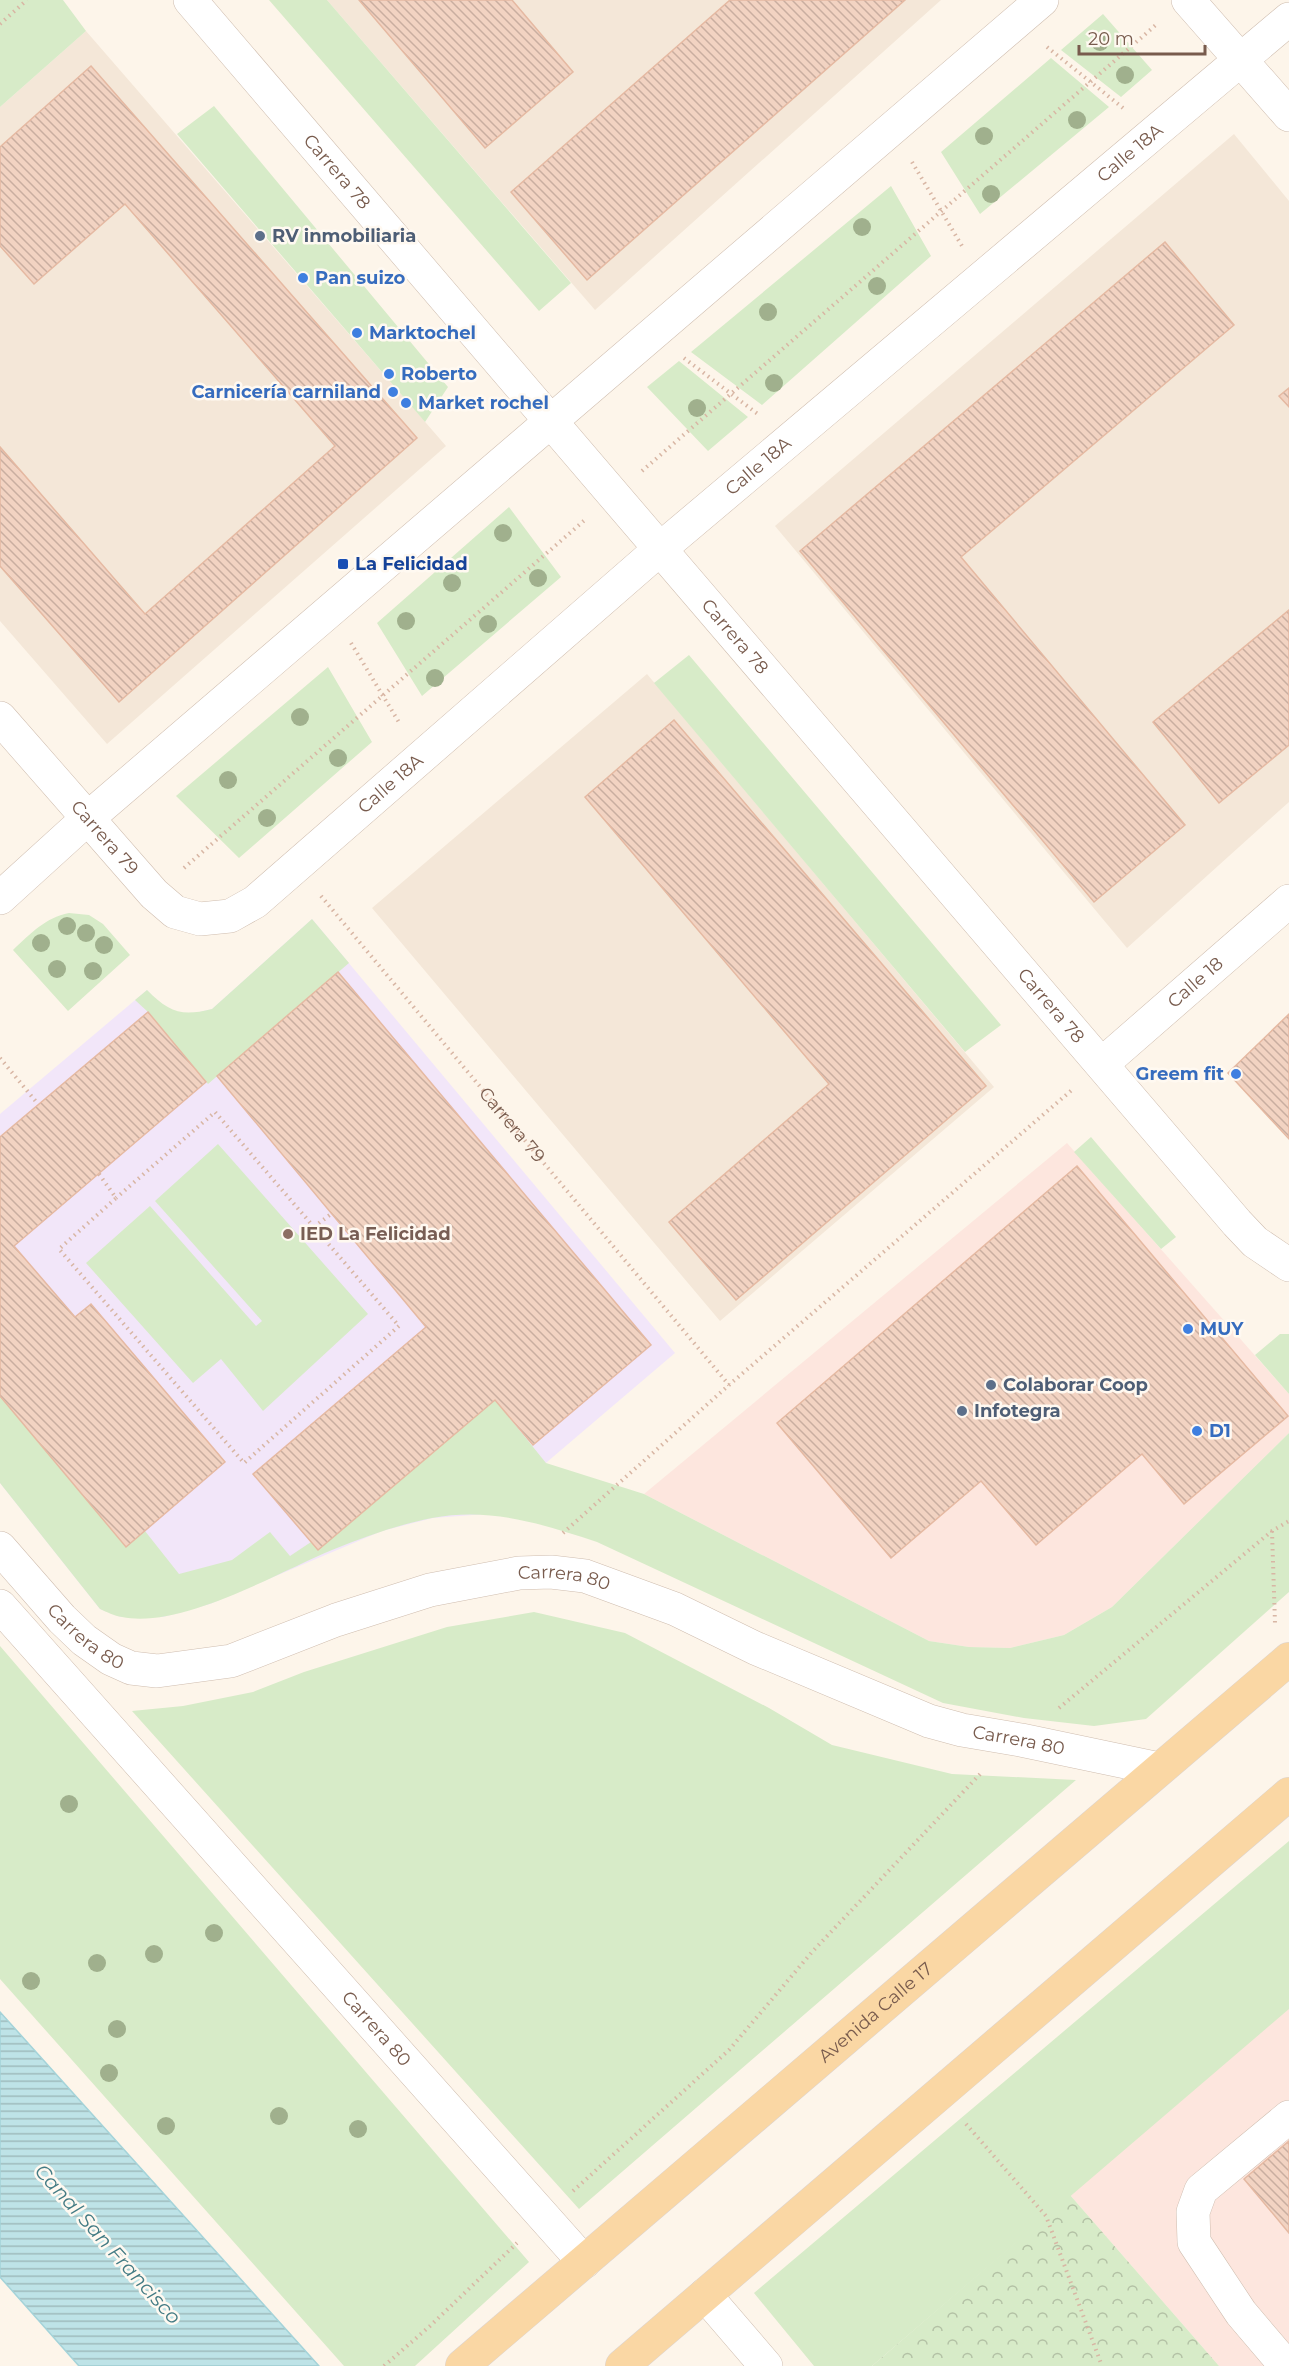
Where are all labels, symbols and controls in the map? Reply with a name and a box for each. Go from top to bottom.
scale bar [1079,18,1205,56]
text: 20 m [1088,28,1134,50]
street label: Calle 18A [1092,119,1167,187]
street label: Carrera 78 [299,130,375,214]
place label: RV inmobiliaria [272,225,416,247]
marker: RV inmobiliaria [253,229,267,243]
place label: Pan suizo [315,267,406,289]
marker: Pan suizo [296,271,310,285]
place label: Marktochel [369,322,476,344]
marker: Marktochel [350,326,364,340]
place label: Roberto [401,363,477,385]
marker: Roberto [382,367,396,381]
place label: Carnicería carniland [191,381,381,403]
marker: Carnicería carniland [386,385,400,399]
place label: Market rochel [418,392,549,414]
marker: Market rochel [399,396,413,410]
street label: Calle 18A [721,432,796,500]
place label: La Felicidad [355,553,468,575]
marker: La Felicidad [336,557,350,571]
street label: Carrera 78 [697,595,773,679]
street label: Calle 18A [353,749,428,818]
street label: Carrera 79 [66,796,143,879]
street label: Calle 18 [1163,952,1228,1013]
street label: Carrera 78 [1013,964,1089,1048]
place label: Greem fit [1136,1063,1224,1085]
marker: Greem fit [1229,1067,1243,1081]
street label: Carrera 79 [474,1083,550,1167]
place label: IED La Felicidad [300,1223,451,1245]
marker: IED La Felicidad [281,1227,295,1241]
place label: MUY [1200,1318,1244,1340]
marker: MUY [1181,1322,1195,1336]
place label: Colaborar Coop [1003,1374,1148,1396]
marker: Colaborar Coop [984,1378,998,1392]
place label: Infotegra [974,1400,1061,1422]
marker: Infotegra [955,1404,969,1418]
place label: D1 [1209,1420,1231,1442]
marker: D1 [1190,1424,1204,1438]
street label: Carrera 80 [517,1561,613,1595]
street label: Carrera 80 [43,1599,127,1674]
street label: Carrera 80 [971,1721,1067,1760]
street label: Avenida Calle 17 [814,1958,937,2067]
street label: Carrera 80 [337,1987,416,2071]
water label: Canal San Francisco [30,2159,186,2329]

